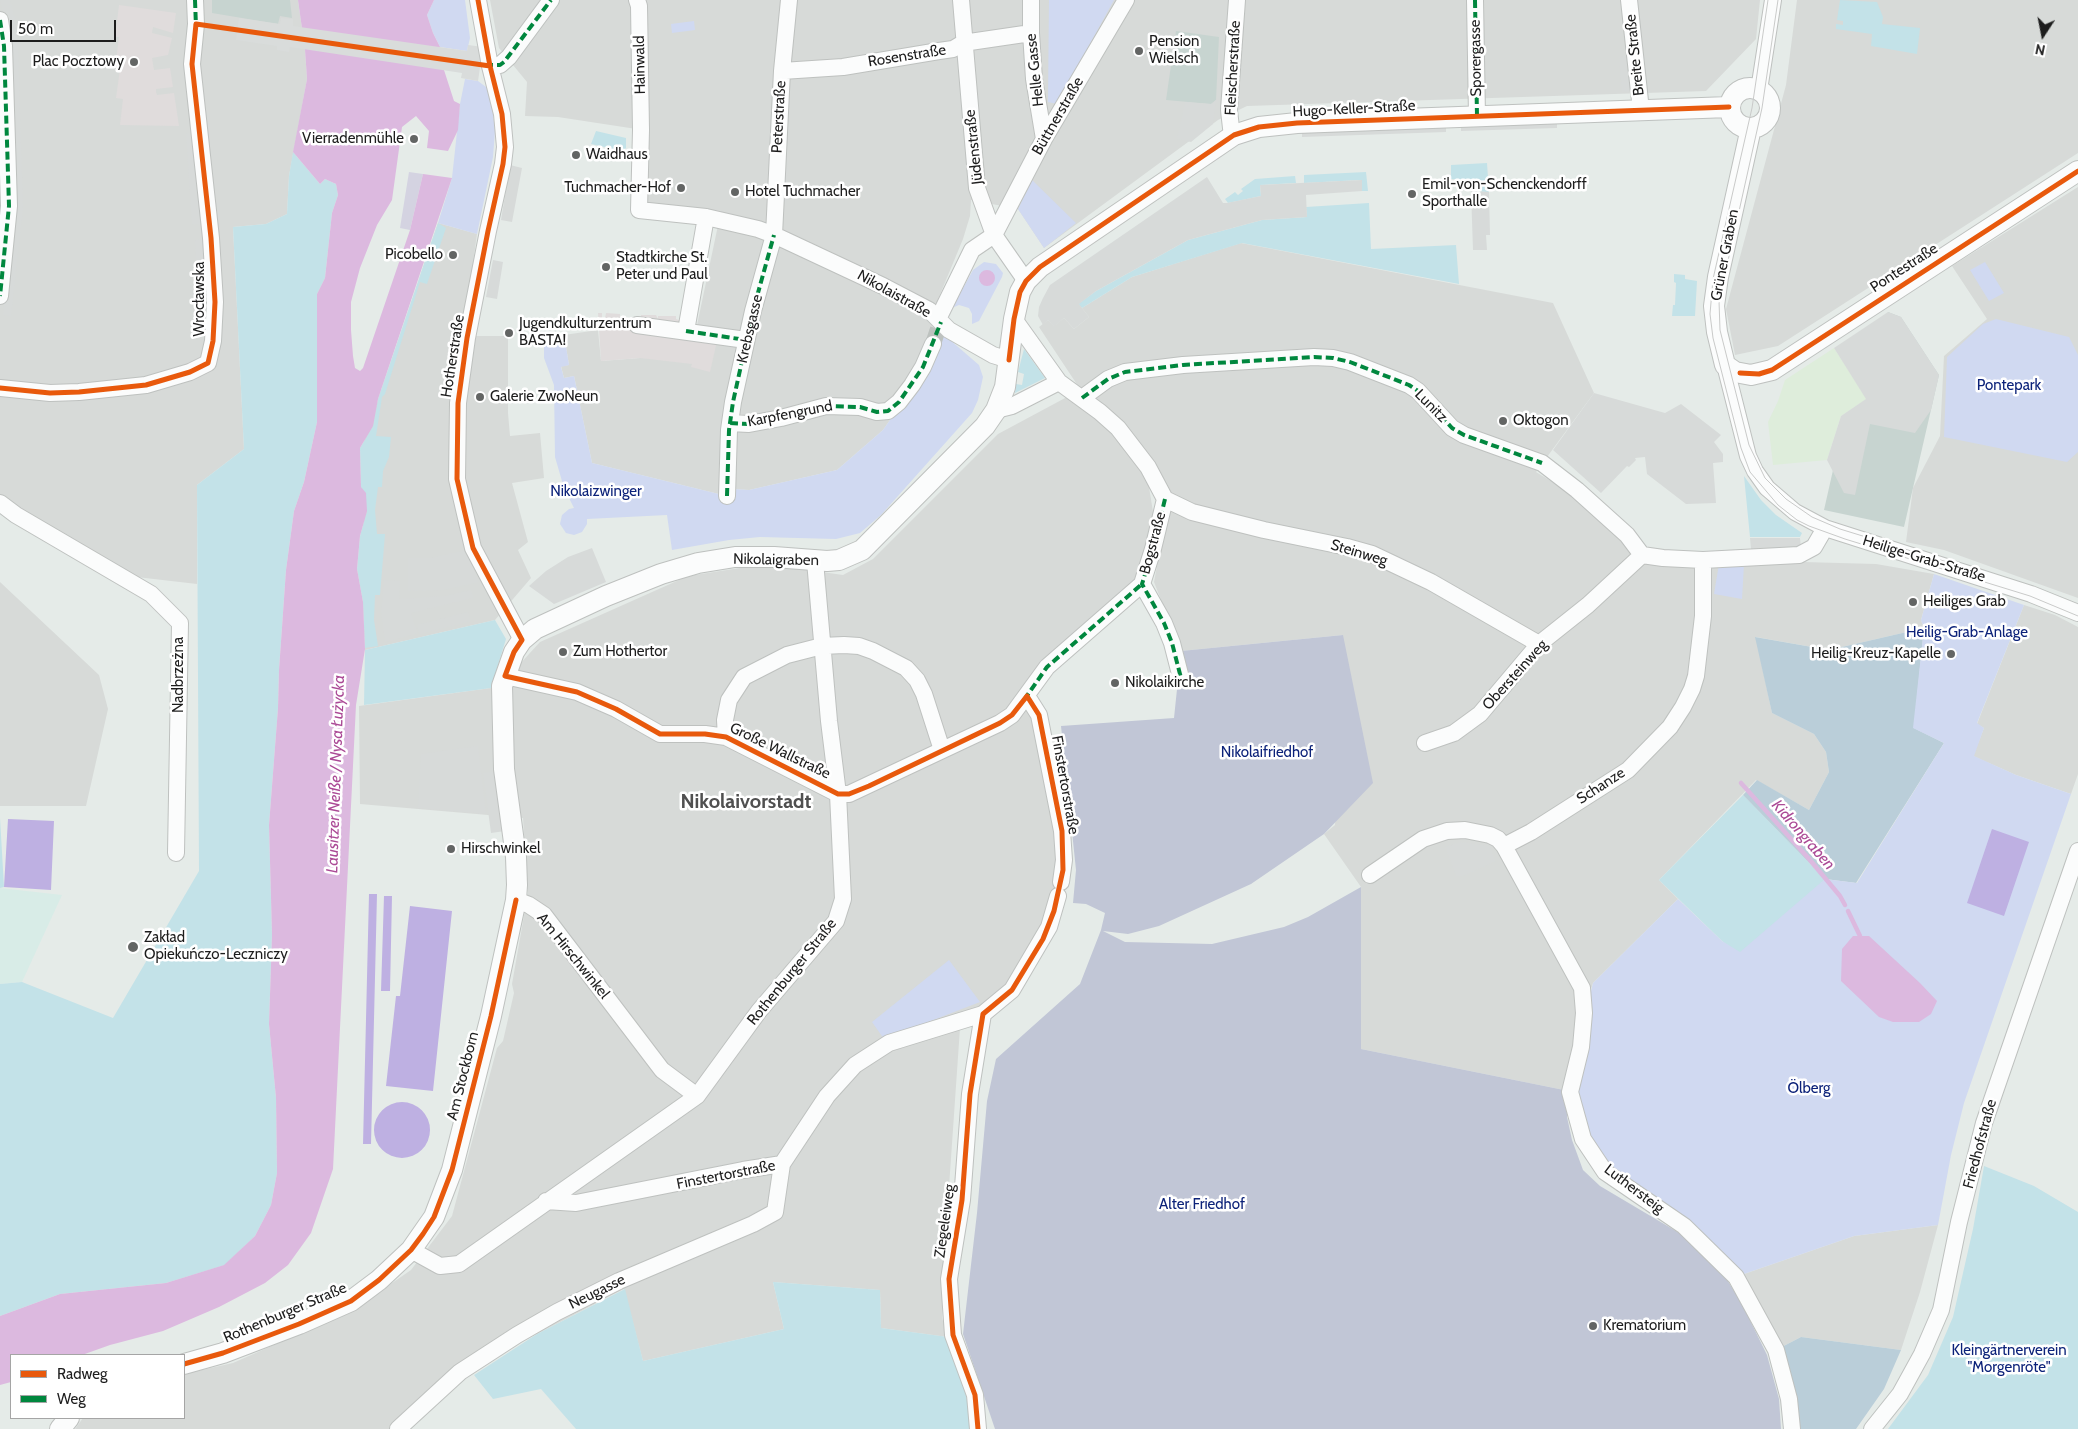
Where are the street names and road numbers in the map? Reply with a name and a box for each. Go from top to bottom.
street label: Breite Straße [1622,13,1648,97]
street label: Sporergasse [1466,19,1486,97]
street label: Fleischerstraße [1222,20,1244,116]
street label: Helle Gasse [1022,33,1048,107]
street label: Hainwald [630,35,650,95]
street label: Rosenstraße [867,41,947,71]
street label: Büttnerstraße [1028,74,1088,158]
street label: Peterstraße [768,80,790,154]
street label: Hugo-Keller-Straße [1292,97,1416,121]
street label: Jüdenstraße [961,109,987,185]
street label: Grüner Graben [1707,208,1743,302]
street label: Pontestraße [1867,240,1941,296]
street label: Wrocławska [191,262,209,336]
street label: Nikolaistraße [854,266,934,322]
street label: Krebsgasse [733,293,767,365]
street label: Hotherstraße [438,313,468,399]
street label: Lunitz [1411,386,1451,426]
street label: Karpfengrund [746,397,834,431]
street label: Bogstraße [1136,510,1170,576]
street label: Heilige-Grab-Straße [1860,532,1988,586]
street label: Steinweg [1328,536,1390,570]
street label: Nikolaigraben [733,550,819,570]
street label: Obersteinweg [1479,636,1551,714]
street label: Nadbrzeżna [170,637,188,713]
street label: Große Wallstraße [727,719,833,783]
street label: Finstertorstraße [1047,734,1083,836]
street label: Schanze [1574,764,1628,808]
street label: Am Hirschwinkel [533,909,613,1003]
street label: Rothenburger Straße [743,915,841,1029]
street label: Am Stockborn [443,1030,483,1122]
street label: Friedhofstraße [1959,1097,2001,1191]
street label: Finstertorstraße [675,1157,777,1193]
street label: Luthersteig [1600,1161,1668,1217]
street label: Ziegeleiweg [931,1183,959,1259]
street label: Neugasse [566,1271,628,1313]
street label: Rothenburger Straße [221,1279,349,1347]

